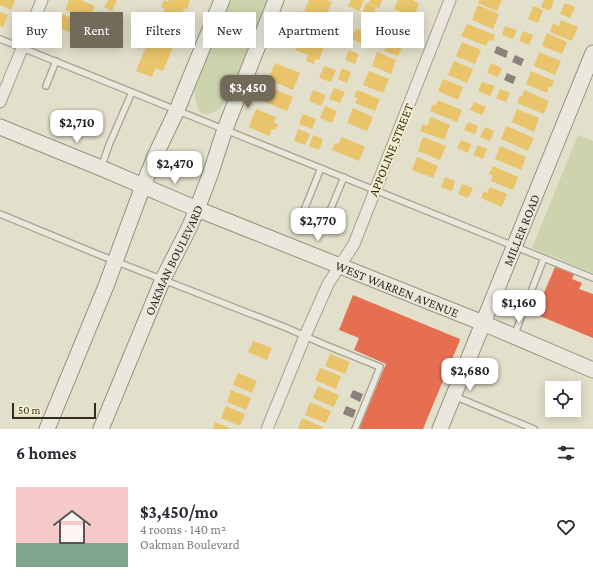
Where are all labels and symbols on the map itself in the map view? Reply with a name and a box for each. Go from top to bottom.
pin: $3,450 [215,75,281,109]
street label: APPOLINE STREET [365,101,417,199]
pin: $2,710 [44,110,110,144]
pin: $2,470 [142,151,208,185]
street label: MILLER ROAD [500,192,542,268]
street label: OAKMAN BOULEVARD [141,202,206,318]
pin: $2,770 [285,208,351,242]
street label: WEST WARREN AVENUE [333,258,461,320]
pin: $1,160 [486,290,552,324]
pin: $2,680 [437,358,503,392]
scale bar [12,401,96,420]

